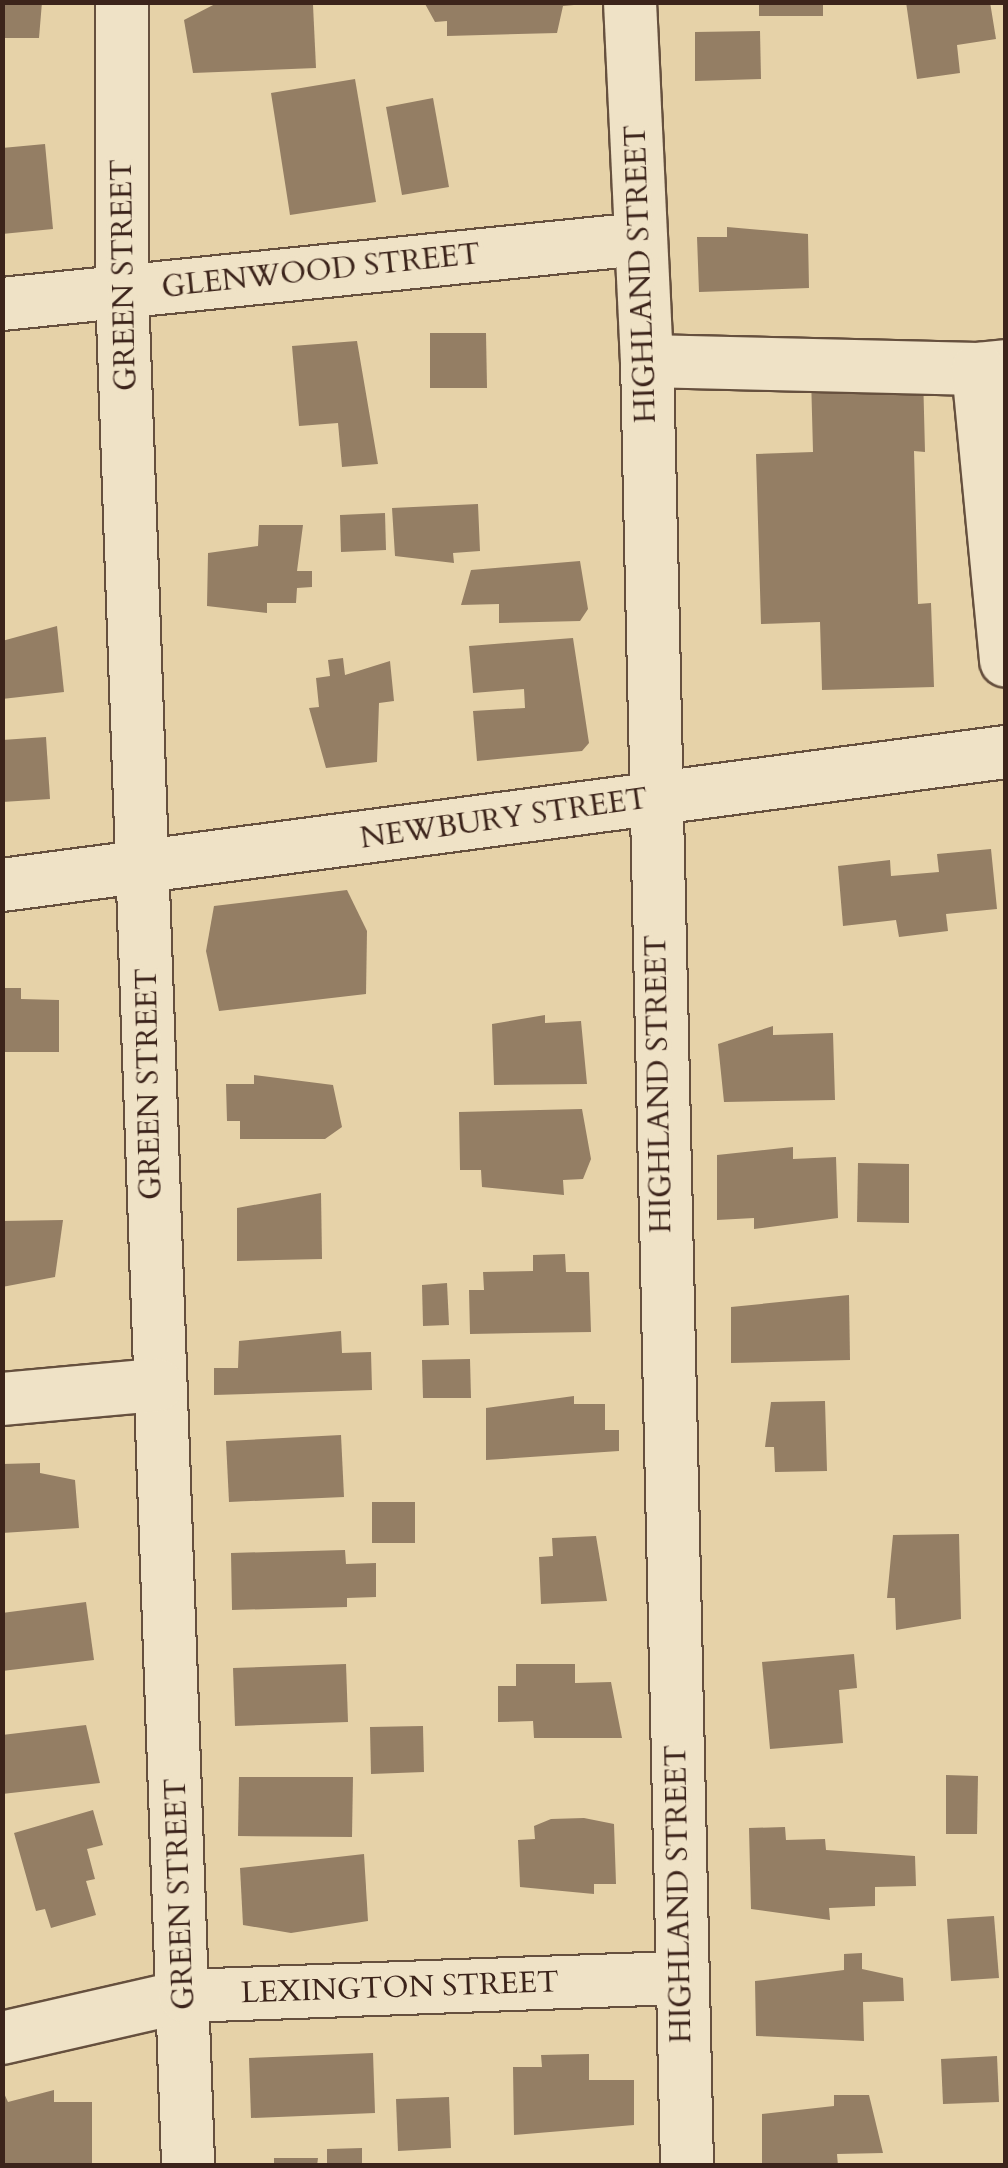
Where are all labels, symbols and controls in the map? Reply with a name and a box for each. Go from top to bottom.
street label: HIGHLAND STREET [618,124,664,424]
street label: GREEN STREET [104,159,144,391]
street label: GLENWOOD STREET [160,236,482,306]
street label: NEWBURY STREET [358,781,650,857]
street label: HIGHLAND STREET [638,934,680,1234]
street label: GREEN STREET [129,968,169,1200]
street label: HIGHLAND STREET [658,1744,700,2044]
street label: GREEN STREET [158,1777,202,2011]
street label: LEXINGTON STREET [240,1964,560,2012]

